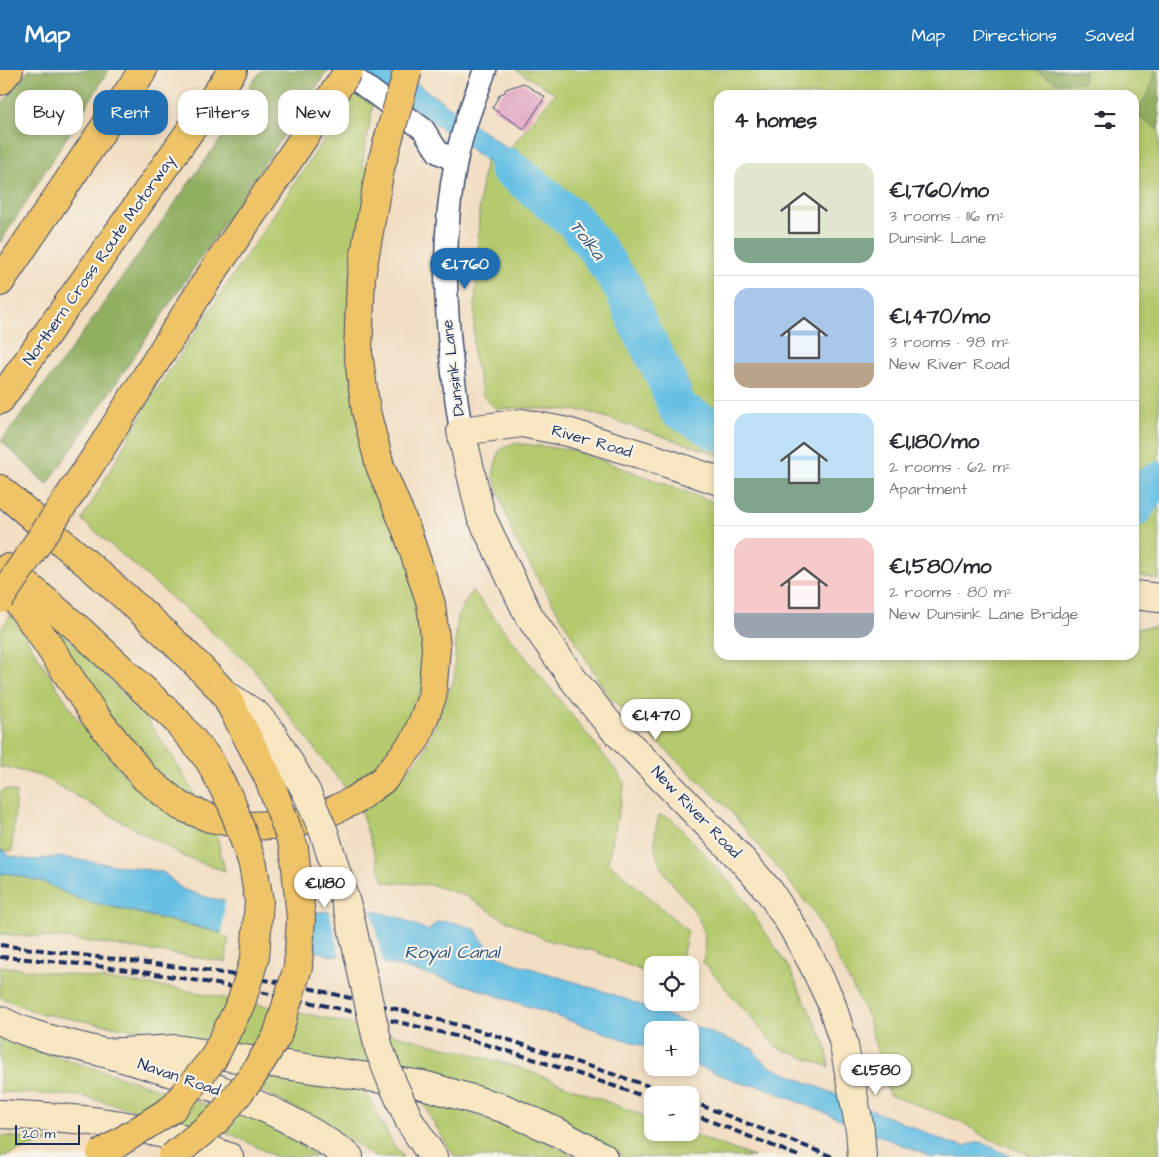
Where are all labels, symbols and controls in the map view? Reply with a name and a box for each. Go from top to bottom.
text: Map [25,18,70,52]
text: Map [911,23,945,48]
text: Directions [973,23,1057,48]
text: Saved [1085,23,1134,48]
chip: Buy [15,90,83,135]
chip: Rent [93,90,168,135]
chip: Filters [178,90,268,135]
chip: New [278,90,349,135]
text: 4 homes [734,106,817,135]
icon: filters [1091,106,1119,134]
street label: Northern Cross Route Motorway [18,150,181,370]
text: €1,760/mo [889,176,989,205]
icon: home [774,183,834,243]
text: 3 rooms · 116 m² [889,205,1005,227]
water label: Tolka [563,215,611,266]
text: Dunsink Lane [889,227,986,249]
pin: €1,760 [424,248,506,290]
text: €1,760 [441,253,489,275]
text: €1,470/mo [889,302,990,331]
icon: home [774,308,834,368]
street label: Dunsink Lane [436,318,470,418]
text: 3 rooms · 98 m² [889,331,1010,353]
text: New River Road [889,353,1010,375]
street label: River Road [549,419,635,463]
text: €1,180/mo [889,427,979,456]
icon: home [774,433,834,493]
text: 2 rooms · 62 m² [889,456,1011,478]
text: Apartment [889,478,967,500]
text: €1,580/mo [889,552,992,581]
icon: home [774,558,834,618]
text: 2 rooms · 80 m² [889,581,1012,603]
text: New Dunsink Lane Bridge [889,603,1078,625]
pin: €1,470 [615,698,697,741]
text: €1,470 [632,704,680,726]
street label: New River Road [646,761,746,863]
pin: €1,180 [284,866,366,909]
text: €1,180 [305,872,345,894]
water label: Royal Canal [405,940,502,966]
map controls [644,956,699,1141]
button: locate [644,956,699,1011]
button: + [644,1021,699,1076]
street label: Navan Road [135,1053,223,1101]
pin: €1,580 [835,1054,917,1096]
text: €1,580 [851,1059,901,1081]
button: − [644,1086,699,1141]
scale bar [15,1122,80,1145]
text: 20 m [22,1124,55,1144]

